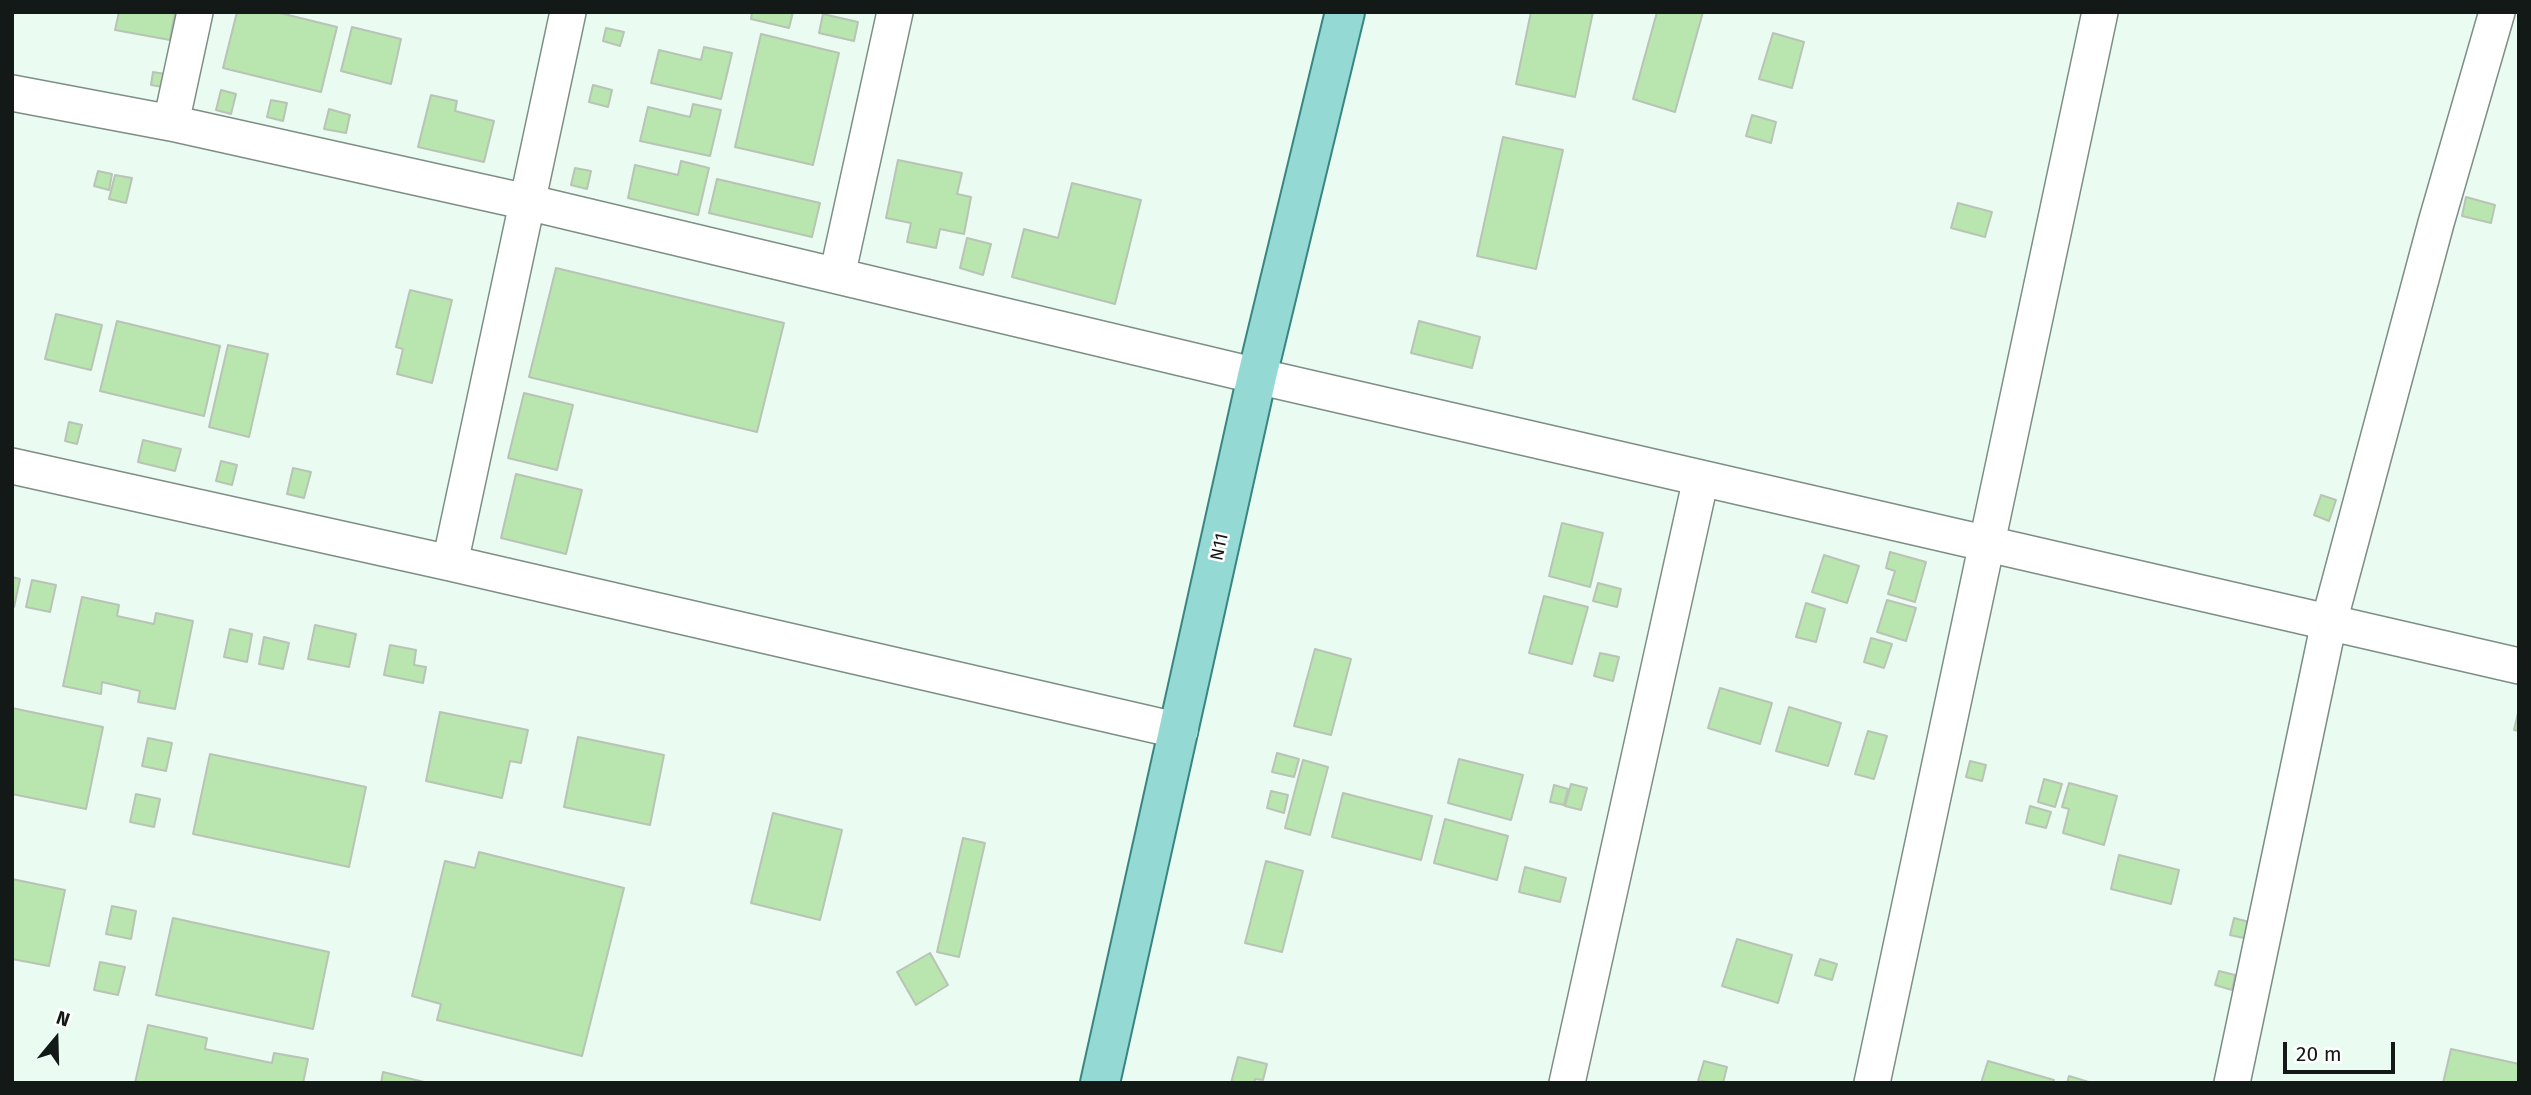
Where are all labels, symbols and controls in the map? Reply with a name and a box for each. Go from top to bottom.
street label: N11 [1207,531,1233,563]
north arrow [21,1004,91,1074]
text: N [53,1006,73,1032]
scale bar [2286,1028,2398,1072]
text: 20 m [2296,1041,2342,1067]

